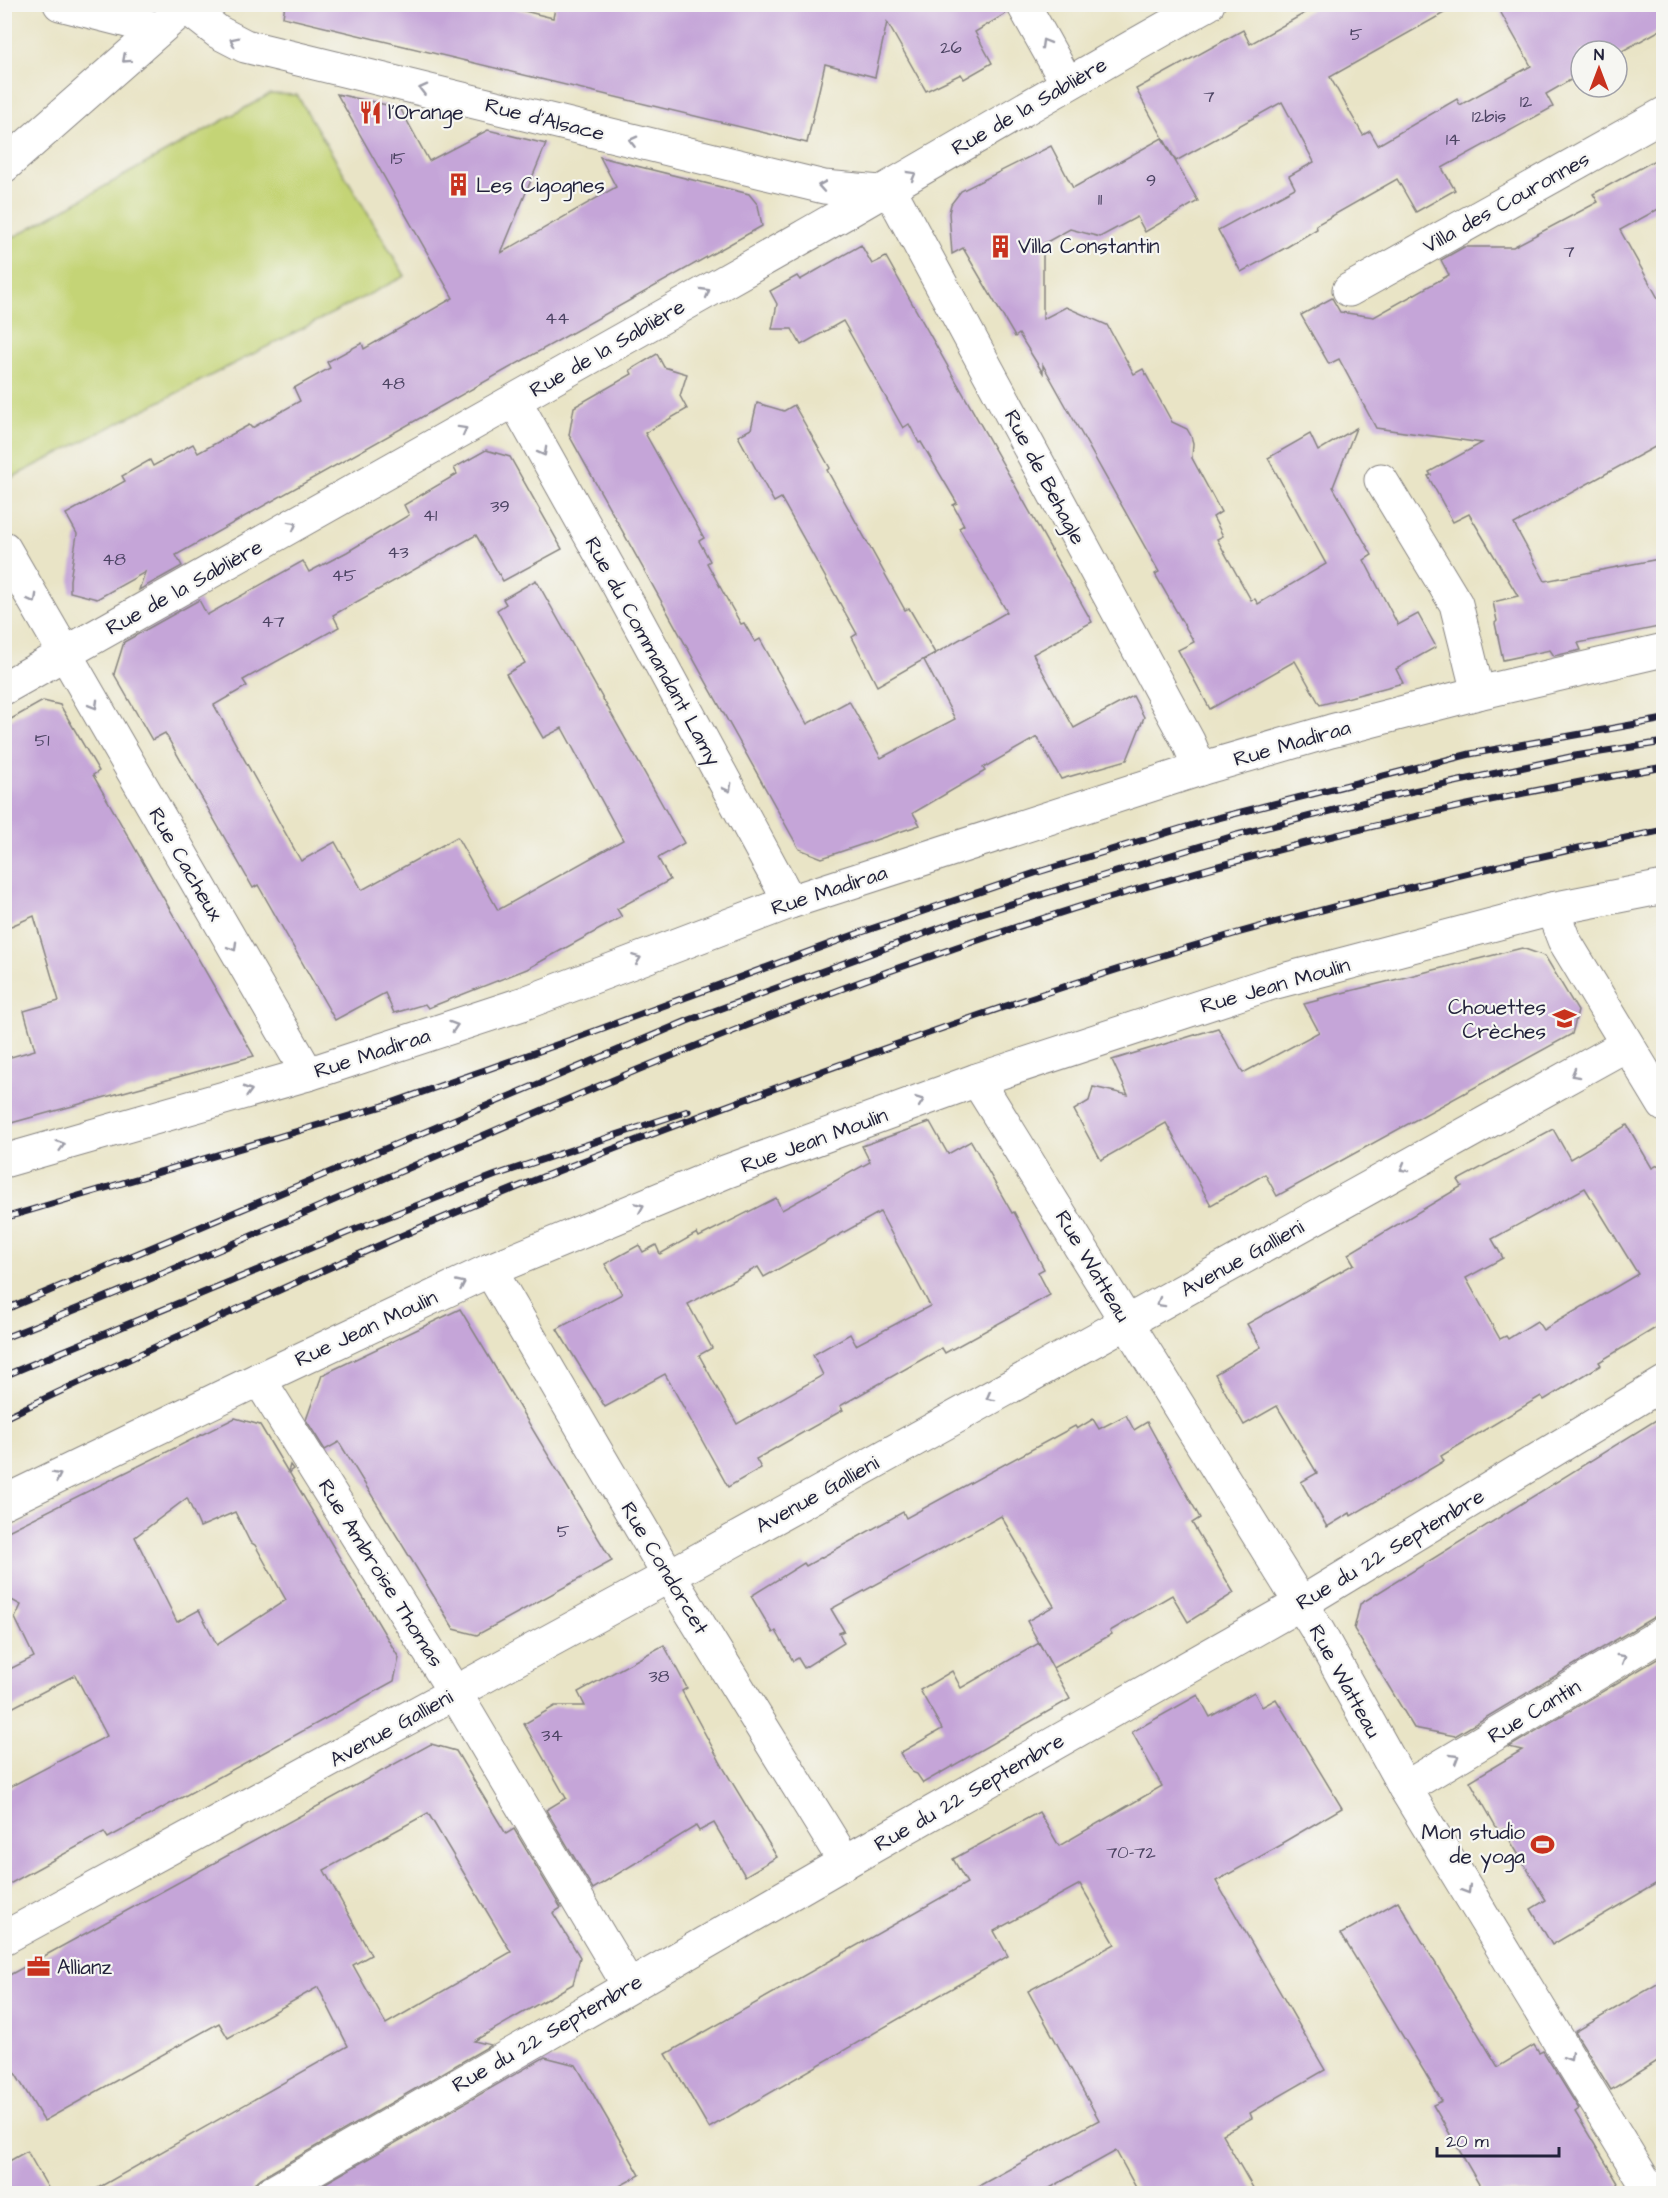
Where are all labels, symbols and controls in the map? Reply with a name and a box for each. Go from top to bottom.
house number: 5 [1350,22,1363,47]
house number: 26 [940,35,962,60]
one-way arrow [230,36,241,48]
one-way arrow [1041,39,1052,50]
north arrow [1569,39,1629,99]
text: N [1594,44,1604,66]
street label: Rue de la Sablière [946,50,1112,163]
one-way arrow [122,52,133,63]
one-way arrow [418,84,428,97]
house number: 7 [1203,84,1215,109]
house number: 12 [1520,89,1533,114]
street label: Rue d'Alsace [482,91,608,148]
place label: l'Orange [388,98,464,129]
restaurant icon: l'Orange [357,99,383,125]
house number: 12bis [1472,104,1506,129]
house number: 14 [1446,127,1460,152]
one-way arrow [628,135,638,148]
street label: Villa des Couronnes [1418,144,1595,260]
house number: 15 [390,146,406,171]
house number: 9 [1146,168,1156,193]
one-way arrow [906,170,916,182]
place label: Les Cigognes [476,171,605,202]
building icon: Les Cigognes [445,172,471,198]
one-way arrow [817,180,827,193]
house number: 11 [1098,187,1102,212]
place label: Villa Constantin [1018,232,1160,261]
building icon: Villa Constantin [987,233,1013,259]
house number: 7 [1563,239,1575,264]
one-way arrow [700,288,710,299]
street label: Rue de la Sablière [524,292,690,405]
house number: 44 [545,306,569,331]
house number: 48 [381,371,405,396]
street label: Rue de Behagle [995,405,1092,551]
one-way arrow [457,425,467,437]
one-way arrow [536,446,547,456]
house number: 39 [490,494,510,519]
house number: 41 [423,503,437,528]
one-way arrow [287,521,297,532]
street label: Rue du Commandant Lamy [576,531,728,772]
street label: Rue de la Sablière [101,532,268,643]
house number: 43 [387,540,409,565]
house number: 48 [102,547,126,572]
house number: 45 [332,563,357,588]
one-way arrow [26,593,37,603]
house number: 47 [261,609,285,634]
one-way arrow [87,699,98,709]
street label: Rue Madiraa [1230,713,1354,774]
house number: 51 [34,728,50,753]
one-way arrow [721,782,732,793]
street label: Rue Cacheux [141,802,230,926]
street label: Rue Madiraa [767,858,891,923]
one-way arrow [226,941,238,951]
street label: Rue Jean Moulin [1197,950,1353,1021]
one-way arrow [631,954,642,966]
place label: Chouettes Crèches [1448,993,1546,1046]
school or university icon: Chouettes Crèches [1551,1006,1577,1032]
street label: Rue Madiraa [310,1021,434,1086]
one-way arrow [448,1021,459,1034]
one-way arrow [1571,1066,1581,1078]
one-way arrow [242,1086,253,1098]
one-way arrow [914,1095,925,1108]
street label: Rue Jean Moulin [737,1100,892,1180]
one-way arrow [55,1140,66,1152]
one-way arrow [1400,1161,1411,1172]
one-way arrow [634,1203,645,1215]
street label: Rue Watteau [1048,1205,1137,1328]
street label: Avenue Gallieni [1175,1213,1309,1304]
one-way arrow [454,1279,465,1291]
street label: Rue Jean Moulin [290,1283,442,1374]
one-way arrow [1156,1296,1167,1307]
one-way arrow [986,1390,996,1402]
street label: Avenue Gallieni [750,1449,884,1540]
one-way arrow [51,1472,62,1484]
street label: Rue Ambroise Thomas [311,1474,450,1673]
street label: Rue du 22 Septembre [1291,1482,1490,1618]
street label: Rue Condorcet [614,1497,716,1640]
house number: 5 [557,1519,570,1544]
street label: Rue Watteau [1301,1619,1388,1743]
one-way arrow [1616,1653,1626,1665]
house number: 38 [649,1664,670,1689]
street label: Rue Cantin [1482,1672,1586,1751]
street label: Avenue Gallieni [324,1683,458,1774]
house number: 34 [541,1723,563,1748]
street label: Rue du 22 Septembre [869,1726,1070,1860]
one-way arrow [1449,1754,1459,1765]
place label: Mon studio de yoga [1421,1818,1525,1873]
sports icon: Mon studio de yoga [1530,1831,1556,1857]
house number: 70-72 [1106,1840,1156,1865]
one-way arrow [1460,1884,1472,1894]
place label: Allianz [57,1953,112,1982]
office icon: Allianz [26,1954,52,1980]
street label: Rue du 22 Septembre [447,1967,648,2101]
one-way arrow [1561,2051,1573,2061]
scale bar [1437,2120,1558,2158]
text: 20 m [1446,2129,1489,2154]

